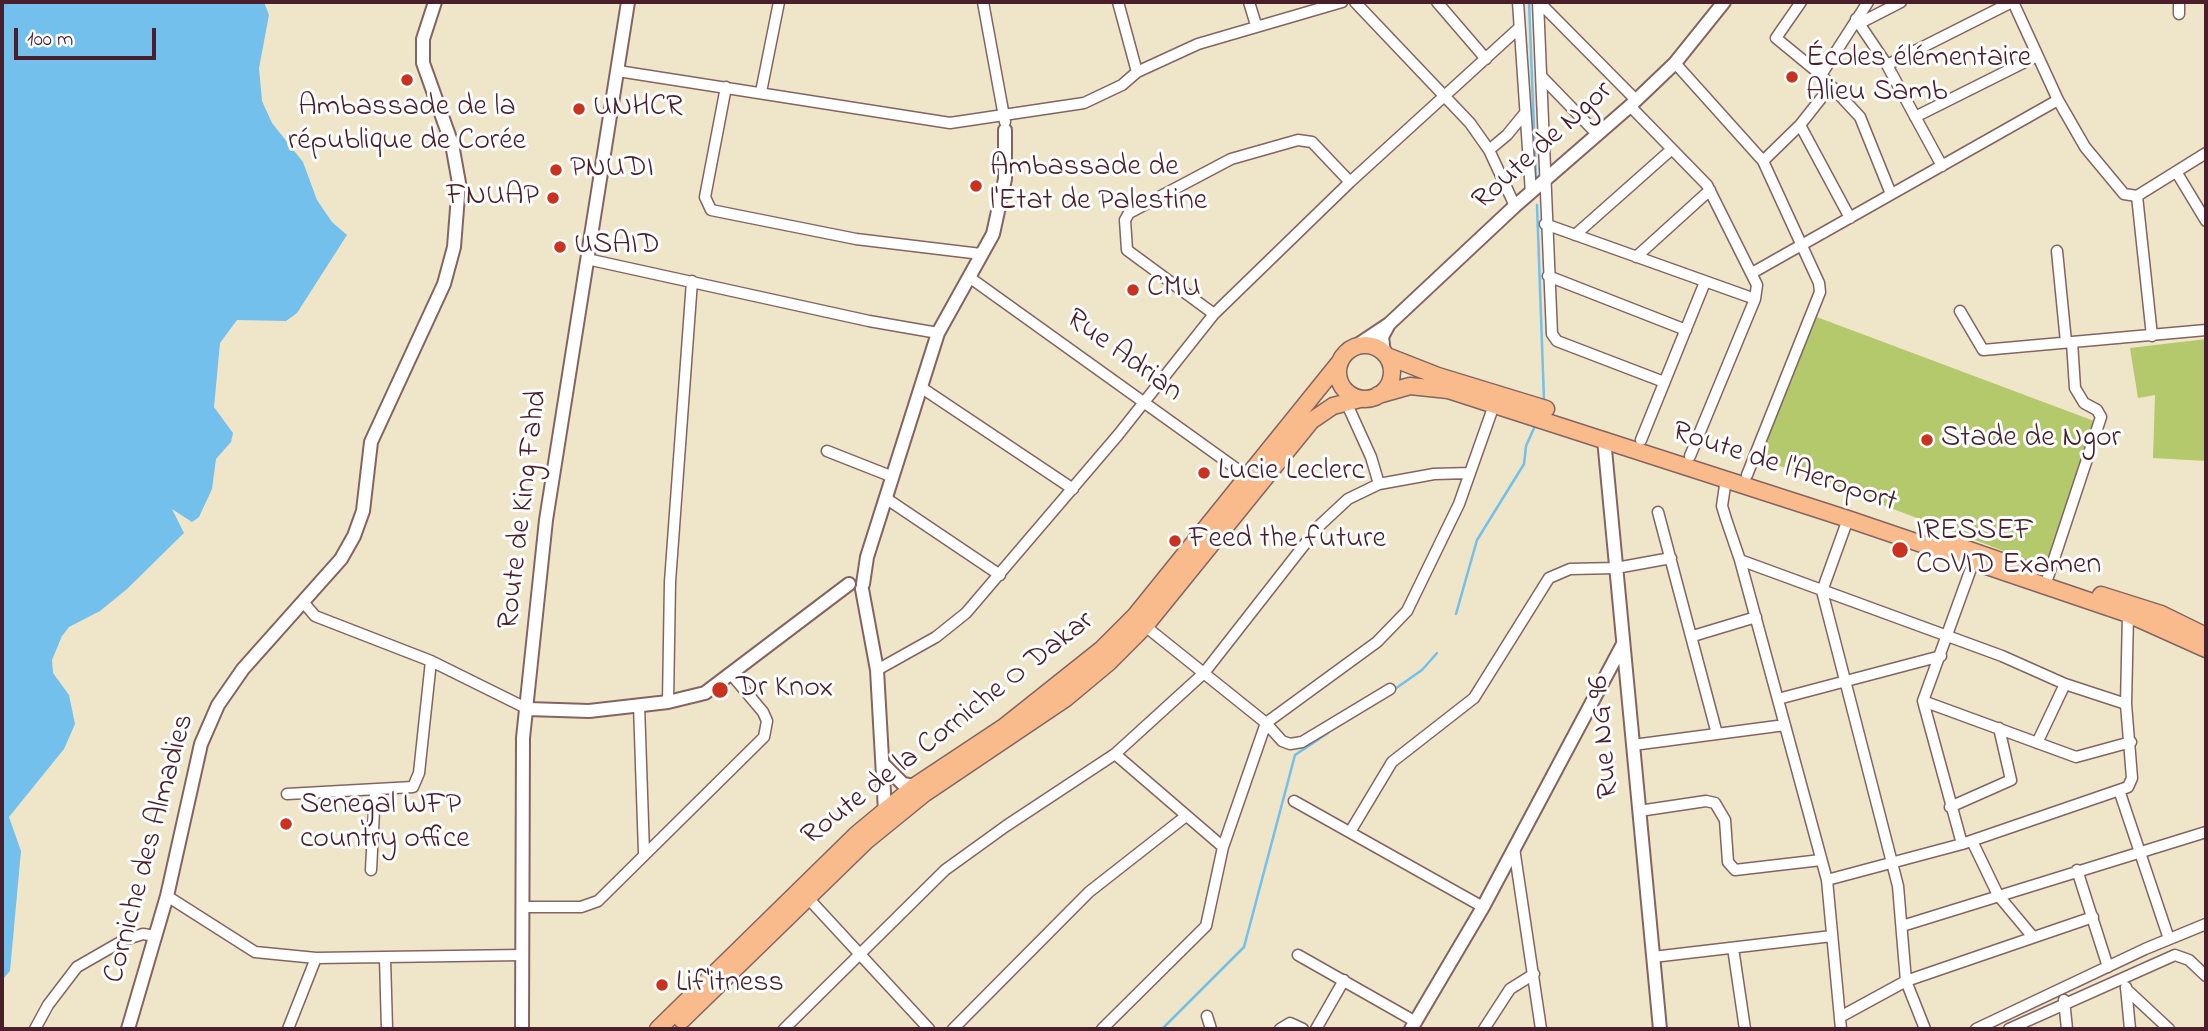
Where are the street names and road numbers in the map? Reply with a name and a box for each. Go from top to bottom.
street label: Route de Ngor [1466,74,1622,220]
street label: Rue Adrian [1058,303,1188,411]
street label: Route de King Fahd [492,388,558,632]
street label: Route de l'Aeroport [1667,416,1901,522]
street label: Route de la Corniche O Dakar [796,605,1102,855]
street label: Rue NG 96 [1583,674,1629,800]
street label: Corniche des Almadies [98,711,204,987]

